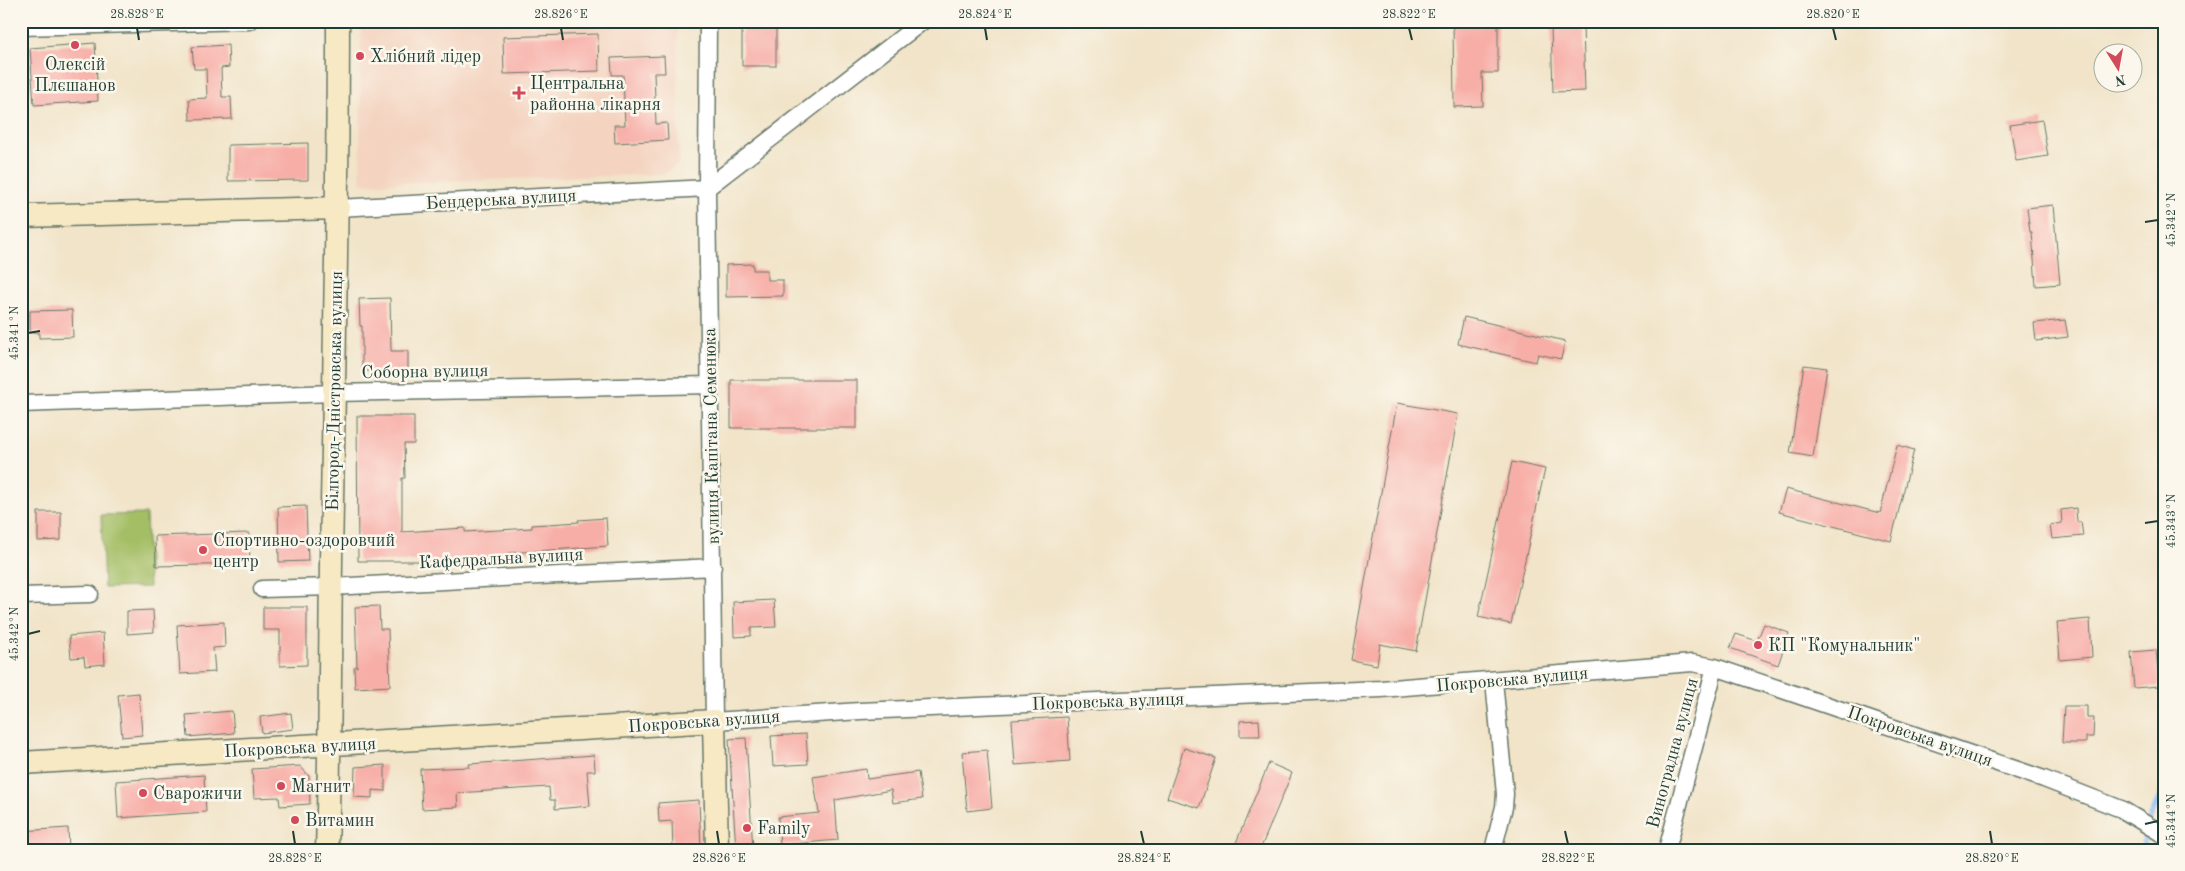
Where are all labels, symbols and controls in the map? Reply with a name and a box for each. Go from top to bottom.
text: 28.828°E [110,9,164,21]
text: 28.826°E [534,9,588,21]
text: 28.824°E [958,9,1012,21]
text: 28.822°E [1382,9,1436,21]
text: 28.820°E [1806,9,1860,21]
marker: Олексій Плєшанов [69,39,81,51]
north arrow [2092,42,2142,92]
place label: Хлібний лідер [370,48,481,66]
marker: Хлібний лідер [354,50,366,62]
place label: Олексій Плєшанов [34,56,116,95]
text: N [2113,72,2127,88]
place label: Центральна районна лікарня [530,75,661,114]
marker: Центральна районна лікарня [512,86,526,100]
street label: Бендерська вулиця [425,187,577,213]
text: 45.342°N [2165,193,2178,247]
street label: Білгород-Дністровська вулиця [324,271,346,511]
text: 45.341°N [8,306,21,360]
street label: вулиця Капітана Семенюка [701,327,723,545]
street label: Соборна вулиця [361,362,489,382]
text: 45.343°N [2165,494,2178,548]
place label: Спортивно-оздоровчий центр [213,532,395,571]
marker: Спортивно-оздоровчий центр [197,544,209,556]
street label: Кафедральна вулиця [418,546,584,573]
text: 45.342°N [8,607,21,661]
place label: КП "Комунальник" [1768,637,1920,655]
marker: КП "Комунальник" [1752,639,1764,651]
street label: Покровська вулиця [1435,664,1589,696]
street label: Виноградна вулиця [1644,676,1702,830]
street label: Покровська вулиця [1032,690,1185,714]
street label: Покровська вулиця [1845,704,1995,770]
street label: Покровська вулиця [627,708,781,736]
street label: Покровська вулиця [223,735,377,761]
place label: Магнит [291,778,351,796]
marker: Магнит [275,780,287,792]
place label: Сварожичи [153,785,242,803]
marker: Сварожичи [137,787,149,799]
text: 45.344°N [2165,794,2178,848]
place label: Витамин [305,812,375,830]
marker: Витамин [289,814,301,826]
place label: Family [757,820,811,838]
marker: Family [741,822,753,834]
text: 28.828°E [268,853,322,865]
text: 28.826°E [692,853,746,865]
text: 28.824°E [1117,853,1171,865]
text: 28.822°E [1541,853,1595,865]
text: 28.820°E [1965,853,2019,865]

